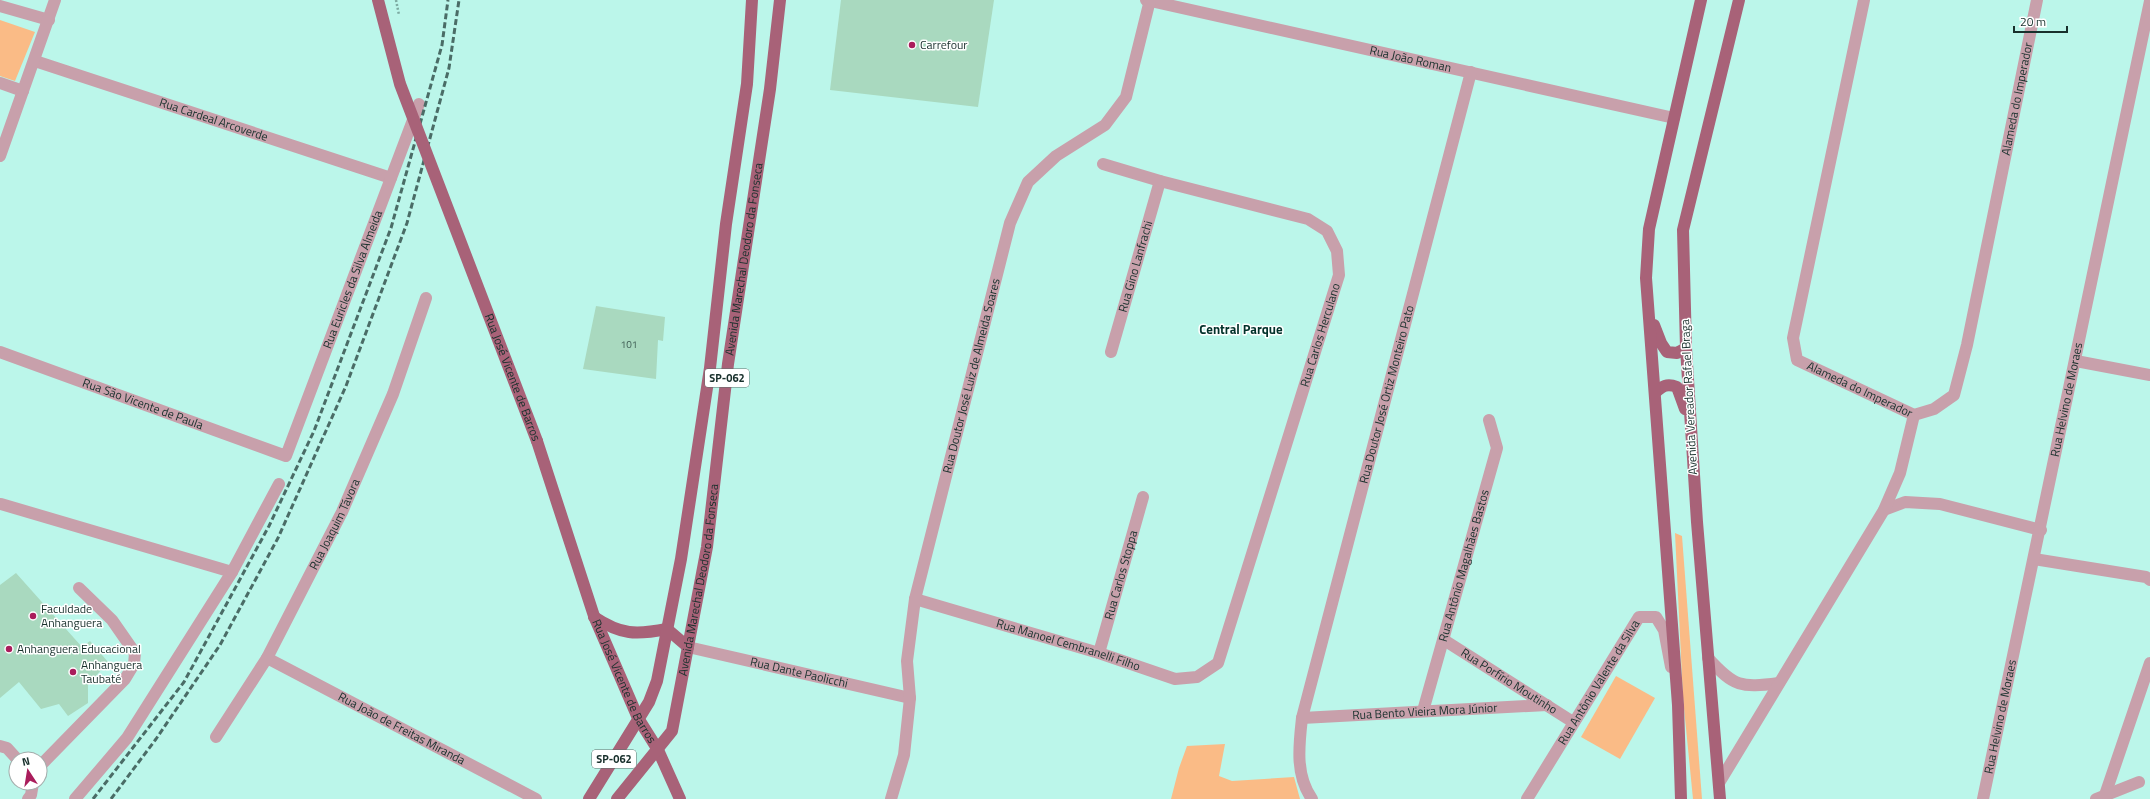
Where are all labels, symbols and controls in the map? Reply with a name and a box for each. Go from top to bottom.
scale bar [2014,8,2067,34]
text: 20 m [2020,12,2046,31]
place label: Carrefour [920,35,968,54]
marker: Carrefour [907,40,917,50]
street label: Rua João Roman [1368,40,1453,77]
street label: Alameda do Imperador [1996,41,2037,157]
street label: Rua Cardeal Arcoverde [157,92,271,146]
street label: Avenida Marechal Deodoro da Fonseca [719,161,768,357]
street label: Rua Euricles da Silva Almeida [317,207,387,351]
street label: Rua Gino Lanfrachi [1113,218,1157,314]
street label: Rua Doutor José Luiz de Almeida Soares [937,276,1005,475]
street label: Rua Carlos Herculano [1295,281,1345,389]
street label: Rua Doutor José Ortiz Monteiro Pato [1354,303,1419,486]
street label: Rua José Vicente de Barros [480,311,546,444]
district label: Central Parque [1199,319,1283,339]
street label: Avenida Vereador Rafael Braga [1675,319,1702,475]
house number: 101 [621,337,637,352]
street label: Rua Helvino de Moraes [2045,340,2087,458]
street label: Alameda do Imperador [1804,356,1916,422]
road number: SP-062 [705,369,749,387]
street label: Rua São Vicente de Paula [80,373,206,434]
street label: Rua Joaquim Távora [304,475,364,573]
street label: Avenida Marechal Deodoro da Fonseca [673,483,723,678]
street label: Rua Antônio Magalhães Bastos [1433,487,1494,644]
street label: Rua Carlos Stoppa [1099,528,1142,622]
place label: Faculdade Anhanguera [41,599,102,632]
marker: Faculdade Anhanguera [28,611,38,621]
street label: Rua Manoel Cembranelli Filho [994,613,1143,675]
street label: Rua José Vicente de Barros [587,616,662,747]
street label: Rua Antônio Valente da Silva [1553,616,1644,748]
place label: Anhanguera Educacional [17,639,141,658]
street label: Rua Porfírio Moutinho [1457,643,1561,719]
marker: Anhanguera Educacional [4,644,14,654]
street label: Rua Dante Paolicchi [748,652,850,692]
place label: Anhanguera Taubaté [81,655,142,688]
street label: Rua Helvino de Moraes [1978,657,2021,776]
marker: Anhanguera Taubaté [68,667,78,677]
street label: Rua João de Freitas Miranda [335,687,469,769]
street label: Rua Bento Vieira Mora Júnior [1352,698,1498,724]
road number: SP-062 [592,750,636,768]
north arrow [8,751,48,791]
text: N [21,753,31,770]

